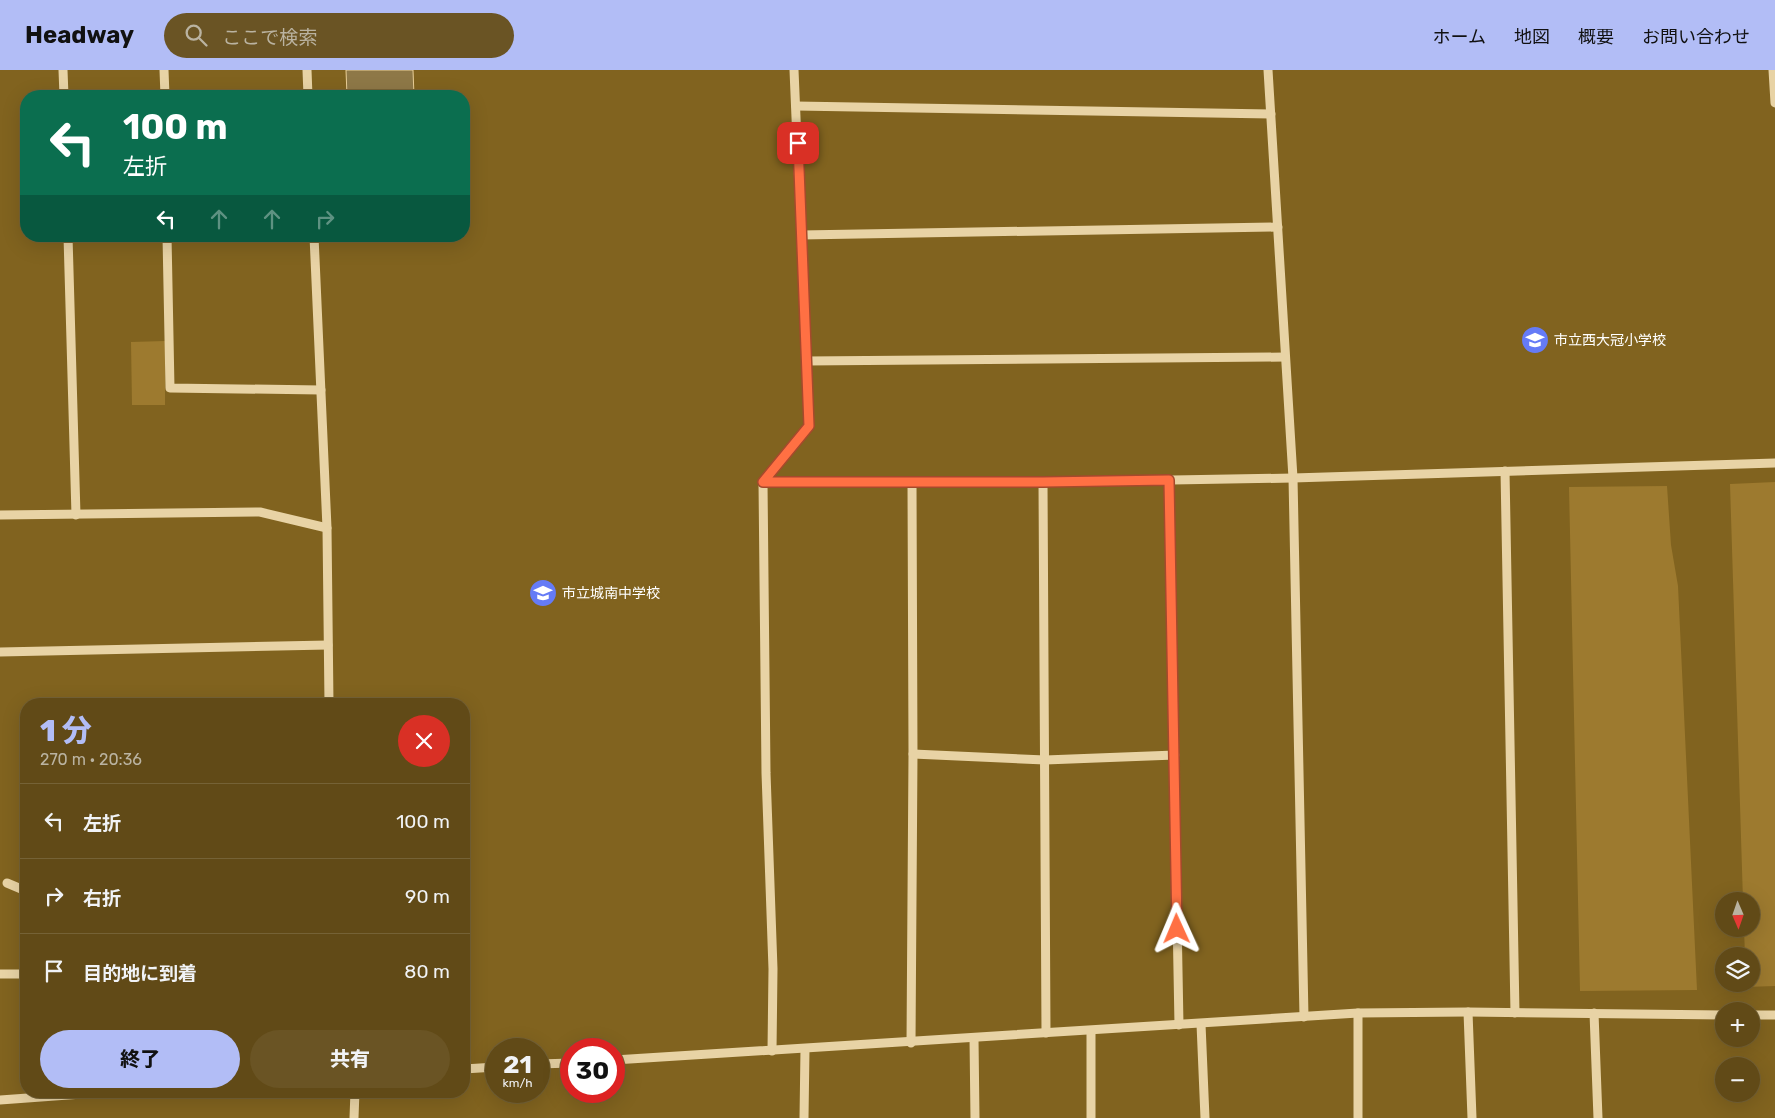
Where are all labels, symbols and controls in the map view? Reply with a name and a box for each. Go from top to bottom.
search box [164,13,514,58]
text: Headway [25,21,134,49]
icon: search [182,21,210,49]
text: ここで検索 [222,26,317,49]
text: ホーム [1433,26,1486,48]
text: 地図 [1514,26,1550,48]
text: 概要 [1578,26,1614,48]
text: お問い合わせ [1642,26,1750,48]
text: 100 m [123,106,228,148]
icon: left [40,110,105,175]
pin [777,122,819,164]
icon: arrive [784,129,812,157]
text: 左折 [123,153,167,180]
icon: left [152,205,180,233]
icon: ahead [205,205,233,233]
icon: ahead [258,205,286,233]
icon: right [311,205,339,233]
school or university icon: 市立西大冠小学校 [1520,325,1550,355]
place label: 市立西大冠小学校 [1554,332,1666,349]
school or university icon: 市立城南中学校 [528,578,558,608]
place label: 市立城南中学校 [562,585,660,602]
text: 1 分 [40,713,92,749]
button: close [398,715,450,767]
text: 270 m · 20:36 [40,750,142,769]
icon: left [40,807,68,835]
text: 100 m [396,810,450,833]
text: 左折 [83,812,121,835]
icon: right [40,882,68,910]
text: 90 m [405,885,450,908]
text: 右折 [83,887,121,910]
north arrow [1715,892,1760,938]
map controls [1715,892,1760,1102]
position arrow [1150,902,1202,954]
button: layers [1715,947,1760,992]
icon: arrive [40,957,68,985]
text: 80 m [404,960,450,983]
text: 目的地に到着 [83,962,197,985]
button: + [1715,1002,1760,1047]
button: 終了 [40,1030,240,1088]
button: 共有 [250,1030,450,1088]
speed limit sign: 30 [560,1038,625,1103]
text: 21 [503,1050,532,1079]
button: − [1715,1057,1760,1102]
text: km/h [503,1076,532,1090]

